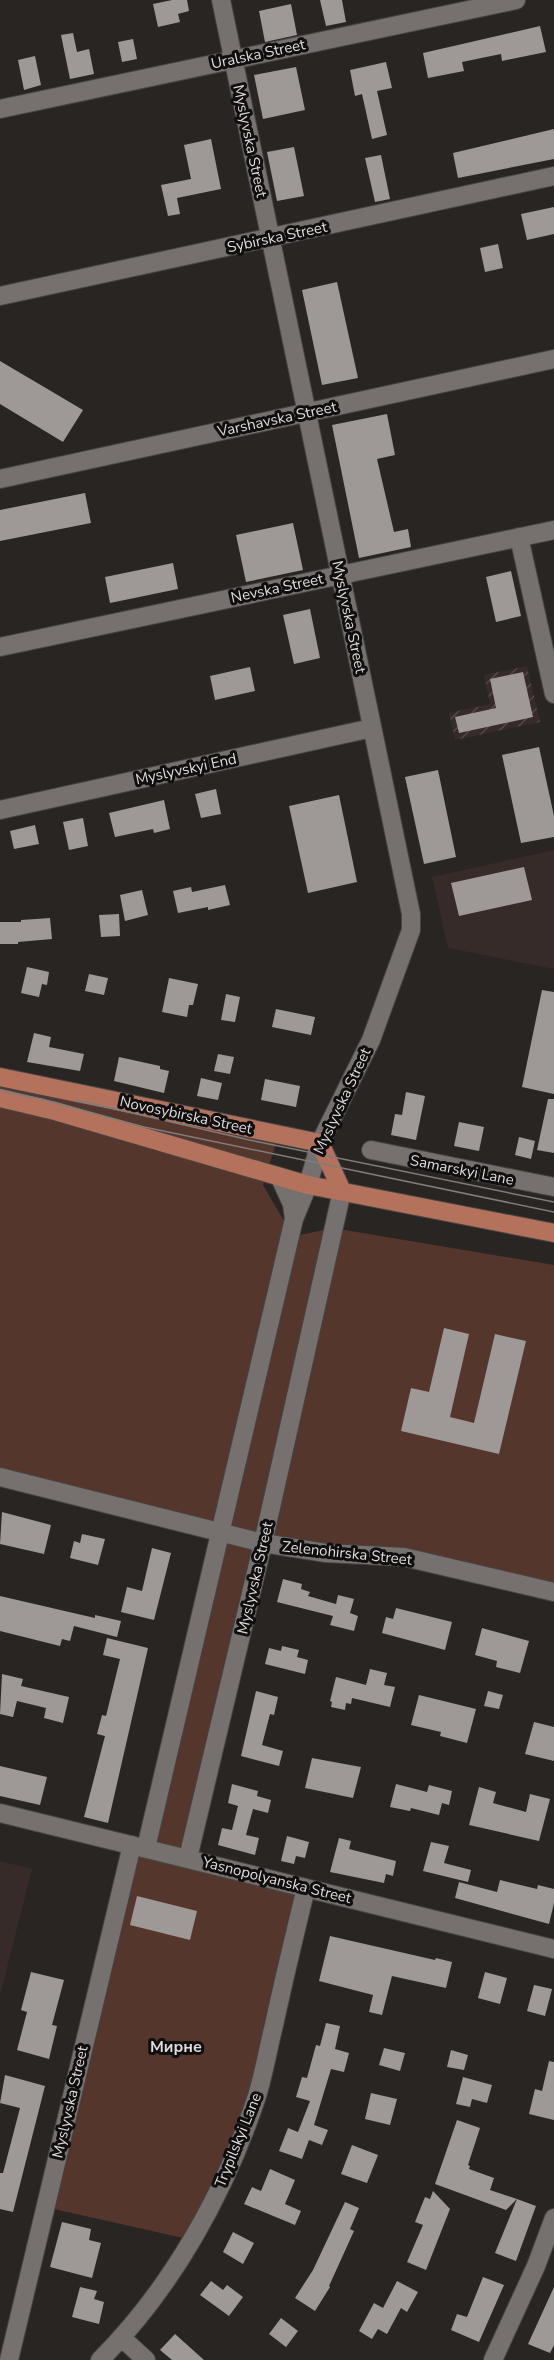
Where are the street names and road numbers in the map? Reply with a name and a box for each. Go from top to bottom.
street label: Uralska Street [209,34,308,74]
street label: Myslyvska Street [228,83,272,200]
street label: Sybirska Street [225,216,330,257]
street label: Varshavska Street [215,396,339,442]
street label: Myslyvska Street [327,559,371,676]
street label: Nevska Street [229,568,326,608]
street label: Myslyvskyi End [134,749,238,789]
street label: Myslyvska Street [309,1044,376,1157]
street label: Novosybirska Street [118,1091,255,1139]
street label: Samarskyi Lane [408,1150,516,1190]
street label: Myslyvska Street [232,1519,278,1636]
street label: Zelenohirska Street [281,1536,414,1570]
street label: Yasnopolyanska Street [200,1852,354,1908]
street label: Myslyvska Street [47,2043,93,2160]
street label: Trypilskyi Lane [210,2090,266,2190]

